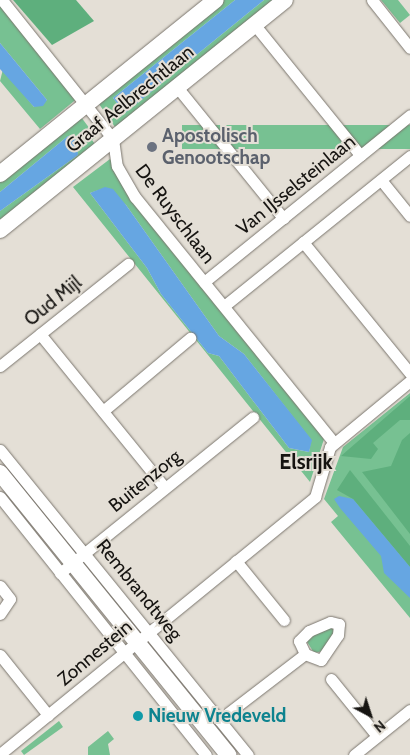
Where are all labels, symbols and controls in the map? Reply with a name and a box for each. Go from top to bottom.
street label: Graaf Aelbrechtlaan [62,41,198,157]
place label: Apostolisch Genootschap [162,125,270,169]
street label: Van IJsselsteinlaan [232,130,360,240]
marker: Apostolisch Genootschap [146,141,158,153]
street label: De Ruyschlaan [130,160,220,268]
street label: Oud Mijl [20,271,86,331]
street label: Buitenzorg [104,445,186,517]
district label: Elsrijk [279,449,333,475]
street label: Rembrandtweg [91,535,187,645]
street label: Zonnestein [53,615,137,691]
north arrow [345,690,395,740]
place label: Nieuw Vredeveld [148,705,286,727]
marker: Nieuw Vredeveld [132,710,144,722]
text: N [370,716,389,737]

